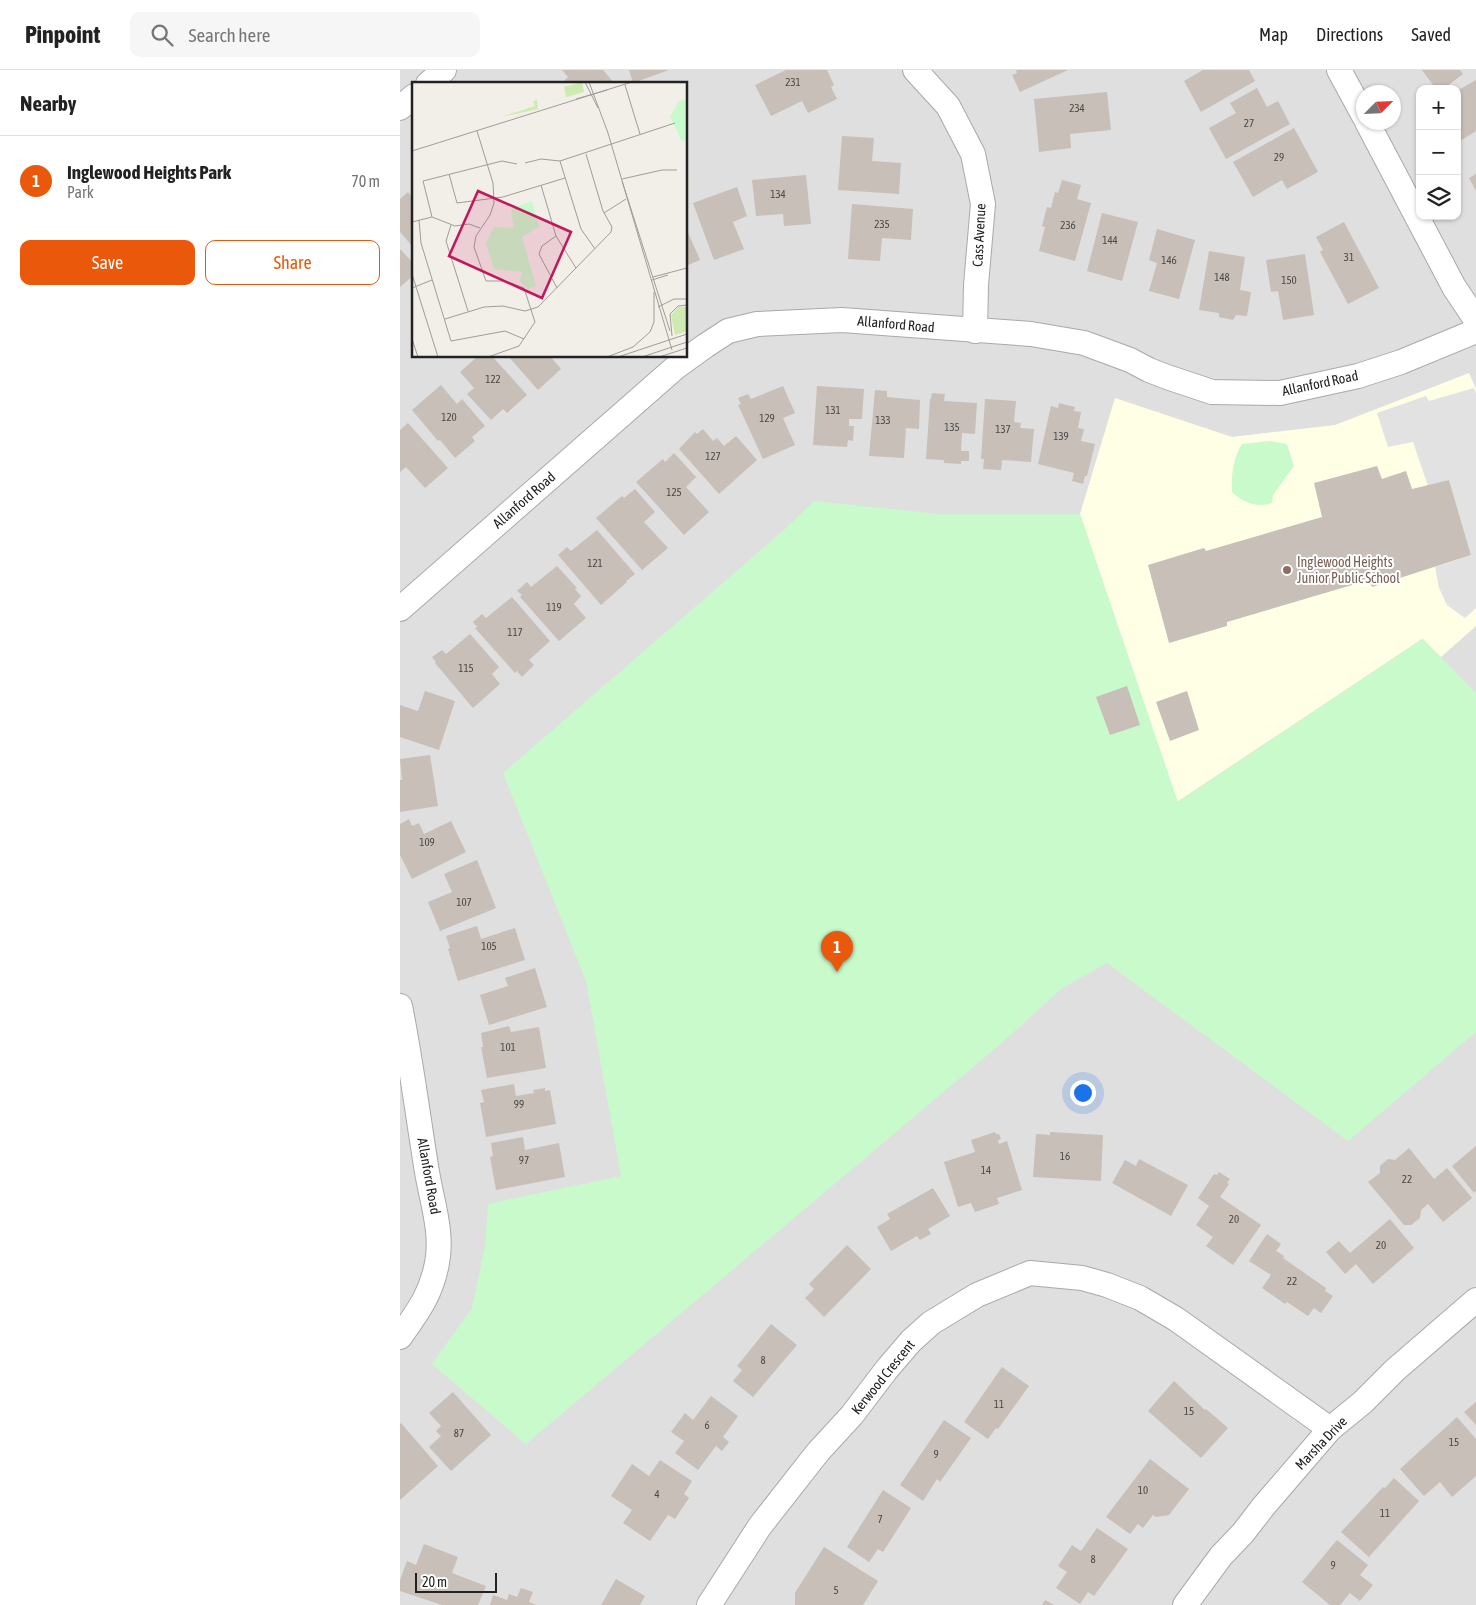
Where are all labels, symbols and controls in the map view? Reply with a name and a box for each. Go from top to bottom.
search box [130,12,480,57]
text: Pinpoint [25,21,100,48]
icon: search [148,21,176,49]
text: Search here [188,24,270,46]
text: Map [1259,24,1288,45]
text: Directions [1316,24,1383,45]
text: Saved [1411,24,1451,45]
house number: 231 [785,76,801,88]
inset map [412,82,688,358]
north arrow [1356,85,1401,130]
map controls [1416,85,1461,220]
button: + [1416,85,1461,130]
text: Nearby [20,91,76,115]
house number: 234 [1069,102,1085,114]
house number: 27 [1244,117,1254,129]
button: − [1416,130,1461,175]
house number: 29 [1274,151,1284,163]
text: Inglewood Heights Park [67,161,231,183]
text: 1 [32,172,40,190]
text: 70 m [351,172,380,190]
button: layers [1416,175,1461,220]
text: Park [67,183,94,201]
house number: 134 [770,188,786,200]
street label: Cass Avenue [969,203,989,267]
house number: 235 [874,218,890,230]
house number: 236 [1060,219,1076,231]
house number: 144 [1102,234,1118,246]
button: Save [20,240,195,285]
button: Share [205,240,380,285]
house number: 31 [1344,251,1354,263]
house number: 146 [1161,254,1177,266]
house number: 148 [1214,271,1230,283]
house number: 150 [1281,274,1297,286]
street label: Allanford Road [857,313,935,335]
street label: Allanford Road [1280,367,1360,399]
house number: 122 [485,373,501,385]
house number: 131 [825,404,841,416]
house number: 120 [441,411,457,423]
house number: 129 [759,412,775,424]
house number: 133 [875,414,891,426]
house number: 135 [944,421,960,433]
house number: 137 [995,423,1011,435]
house number: 139 [1053,430,1069,442]
house number: 127 [705,450,721,462]
street label: Allanford Road [490,469,558,531]
house number: 125 [666,486,682,498]
place label: Inglewood Heights Junior Public School [1297,554,1400,586]
house number: 121 [587,557,603,569]
marker: Inglewood Heights Junior Public School [1281,564,1293,576]
house number: 119 [546,601,562,613]
house number: 117 [507,626,523,638]
house number: 115 [458,662,474,674]
house number: 109 [419,836,435,848]
house number: 107 [456,896,472,908]
pin: 1 [821,931,853,972]
house number: 105 [481,940,497,952]
house number: 101 [500,1041,516,1053]
your location [1070,1080,1096,1106]
house number: 99 [514,1098,524,1110]
street label: Allanford Road [414,1136,444,1216]
house number: 16 [1060,1150,1070,1162]
house number: 97 [519,1154,529,1166]
house number: 14 [981,1164,991,1176]
house number: 22 [1402,1173,1412,1185]
house number: 20 [1229,1213,1239,1225]
house number: 20 [1376,1239,1386,1251]
house number: 22 [1287,1275,1297,1287]
street label: Kerwood Crescent [848,1337,918,1417]
house number: 8 [760,1354,766,1366]
house number: 11 [994,1398,1004,1410]
house number: 15 [1184,1405,1194,1417]
street label: Marsha Drive [1292,1413,1350,1473]
house number: 6 [704,1419,710,1431]
house number: 87 [454,1427,464,1439]
house number: 15 [1449,1436,1459,1448]
house number: 9 [933,1448,939,1460]
house number: 10 [1138,1484,1148,1496]
house number: 4 [654,1488,660,1500]
house number: 11 [1380,1507,1390,1519]
house number: 7 [877,1513,883,1525]
house number: 8 [1090,1553,1096,1565]
house number: 9 [1330,1559,1336,1571]
scale bar [415,1570,498,1593]
text: 20 m [422,1574,447,1590]
house number: 5 [833,1584,839,1596]

